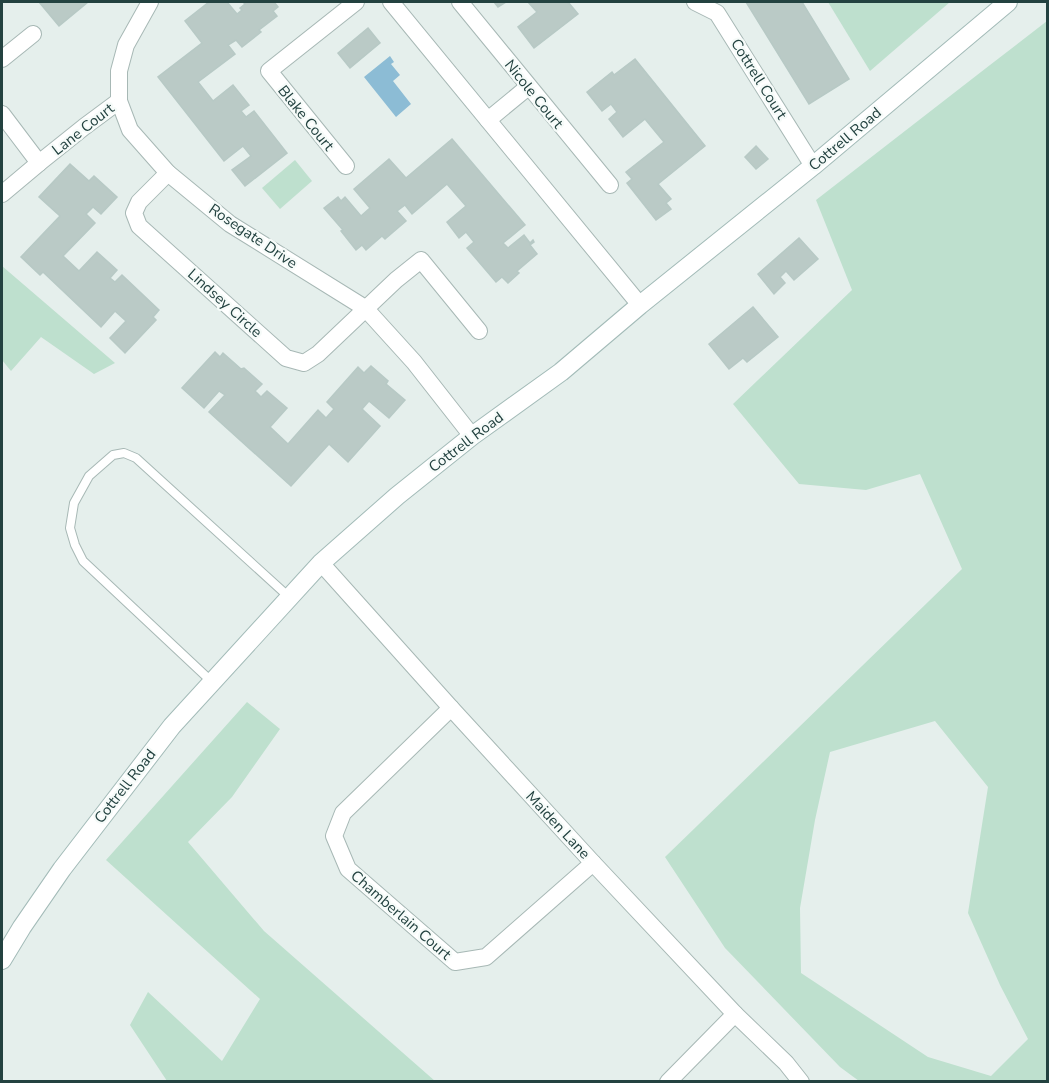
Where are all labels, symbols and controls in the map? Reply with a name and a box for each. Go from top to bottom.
street label: Cottrell Court [726,35,792,124]
street label: Nicole Court [500,55,568,133]
street label: Blake Court [273,81,339,156]
street label: Lane Court [48,98,119,160]
street label: Cottrell Road [804,103,886,175]
street label: Rosegate Drive [205,199,301,273]
street label: Lindsey Circle [183,264,267,342]
street label: Cottrell Road [424,407,508,477]
street label: Cottrell Road [90,745,160,827]
street label: Maiden Lane [521,787,595,863]
street label: Chamberlain Court [346,866,456,965]

